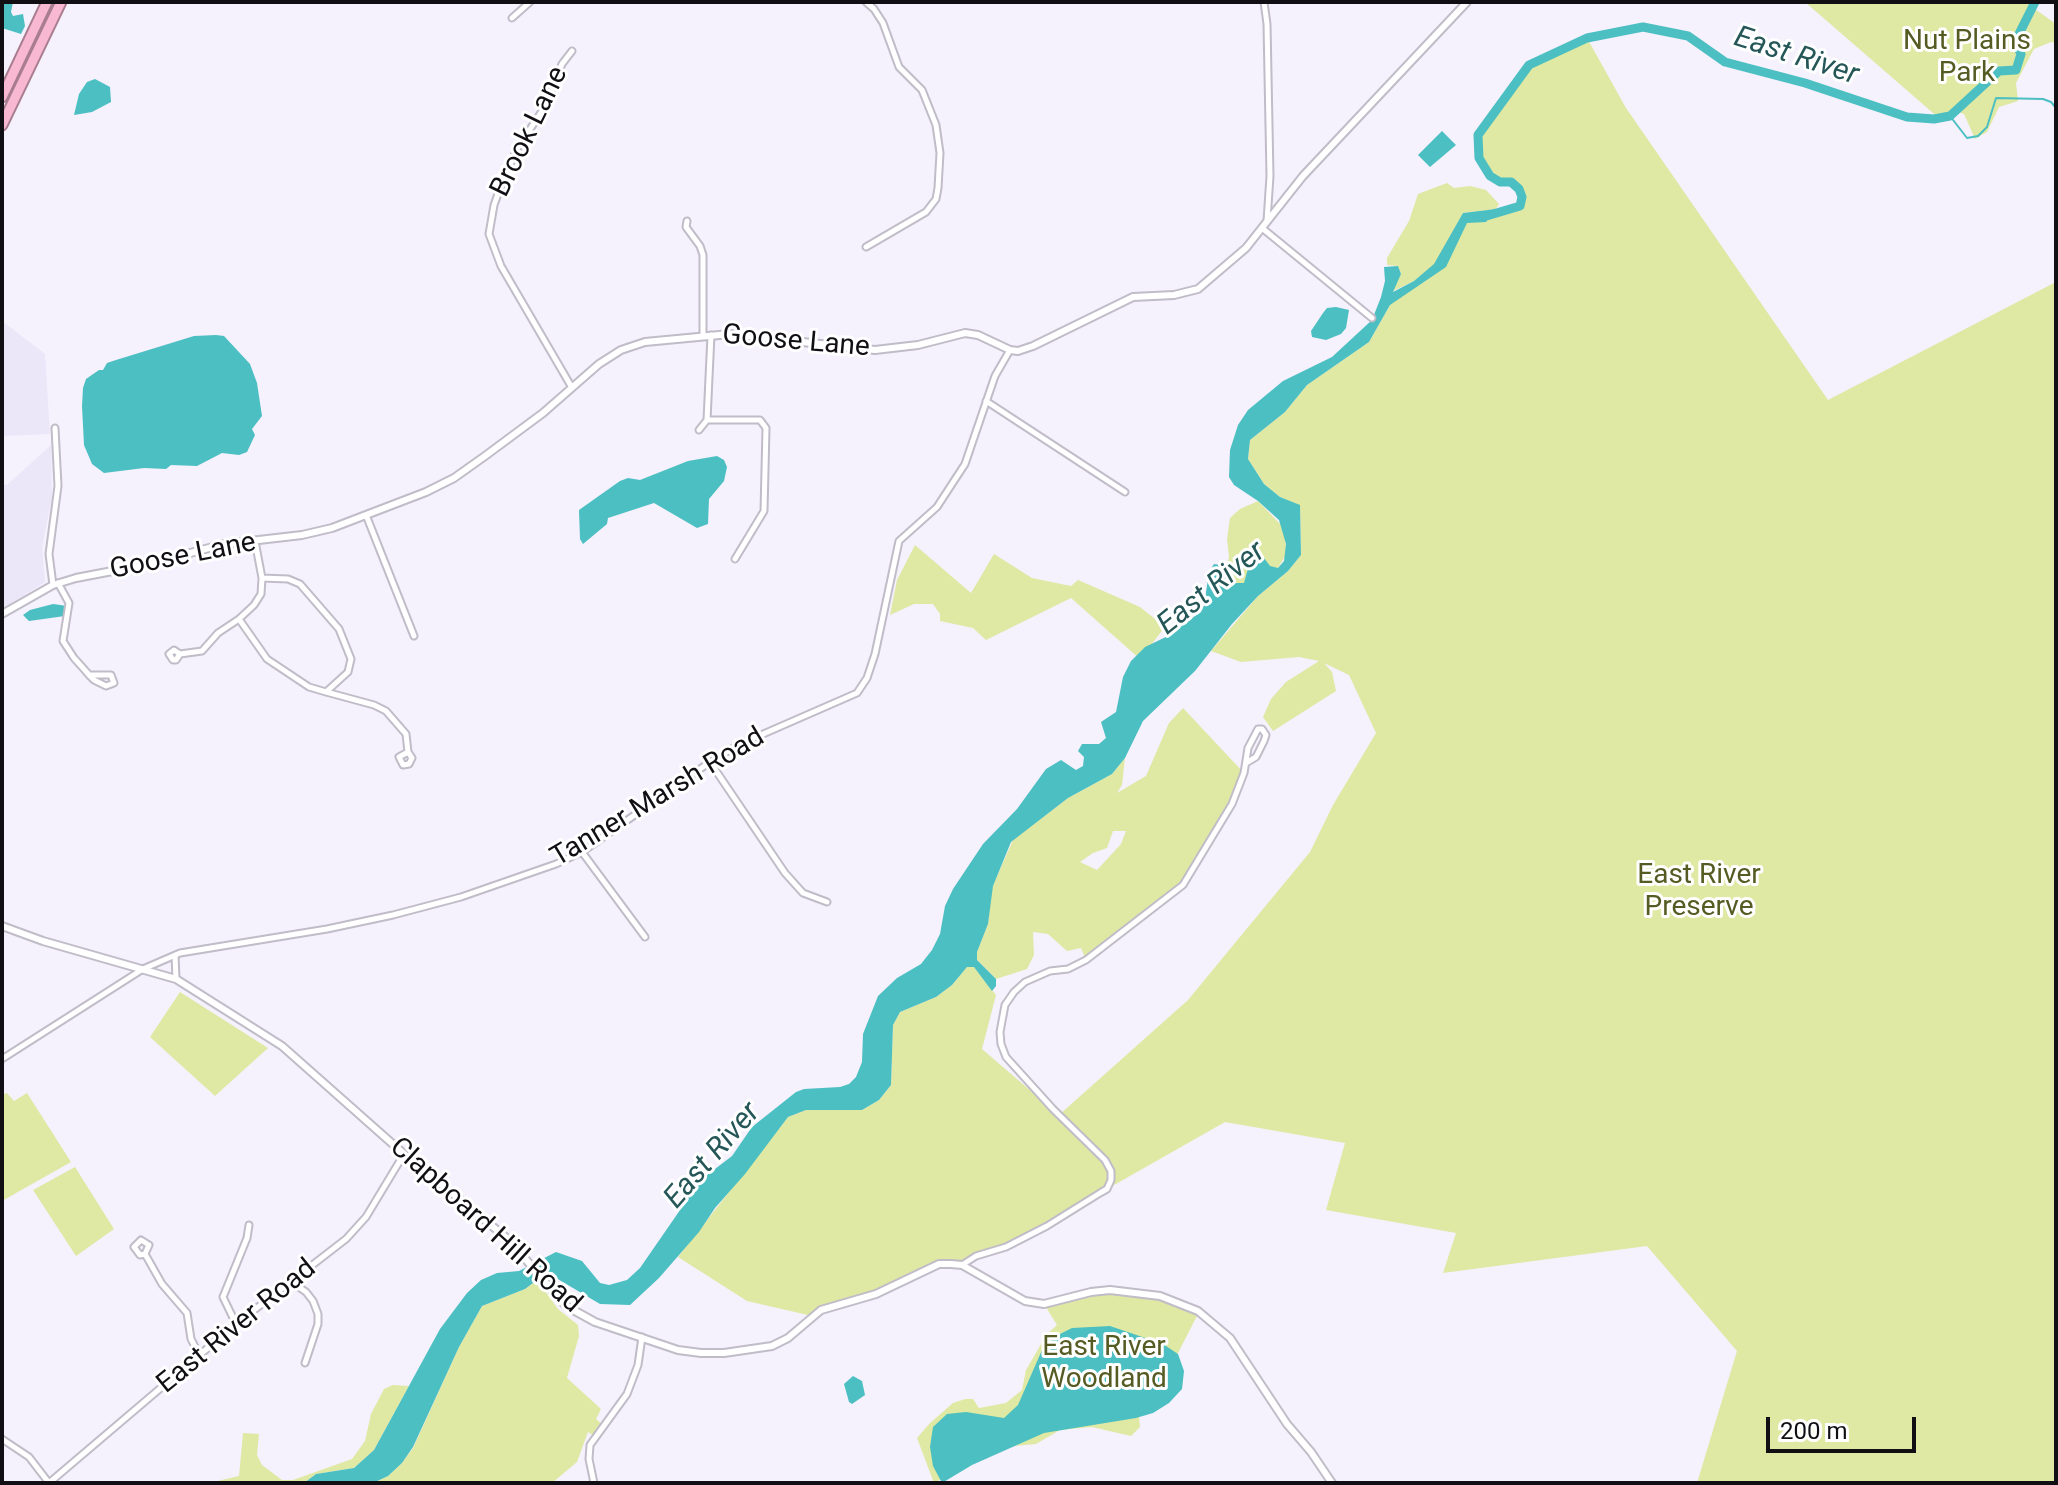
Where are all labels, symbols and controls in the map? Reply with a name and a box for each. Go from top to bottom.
water label: East River [1729,20,1863,94]
park label: Nut Plains Park [1903,25,2031,91]
street label: Brook Lane [484,62,576,202]
street label: Goose Lane [721,319,871,365]
street label: Goose Lane [107,526,259,588]
water label: East River [1151,535,1273,643]
street label: Tanner Marsh Road [545,721,771,875]
park label: East River Preserve [1637,859,1761,925]
water label: East River [657,1096,769,1216]
street label: Clapboard Hill Road [382,1131,588,1321]
street label: East River Road [151,1253,323,1401]
park label: East River Woodland [1041,1331,1167,1397]
scale bar [1770,1401,1920,1451]
text: 200 m [1780,1417,1847,1445]

